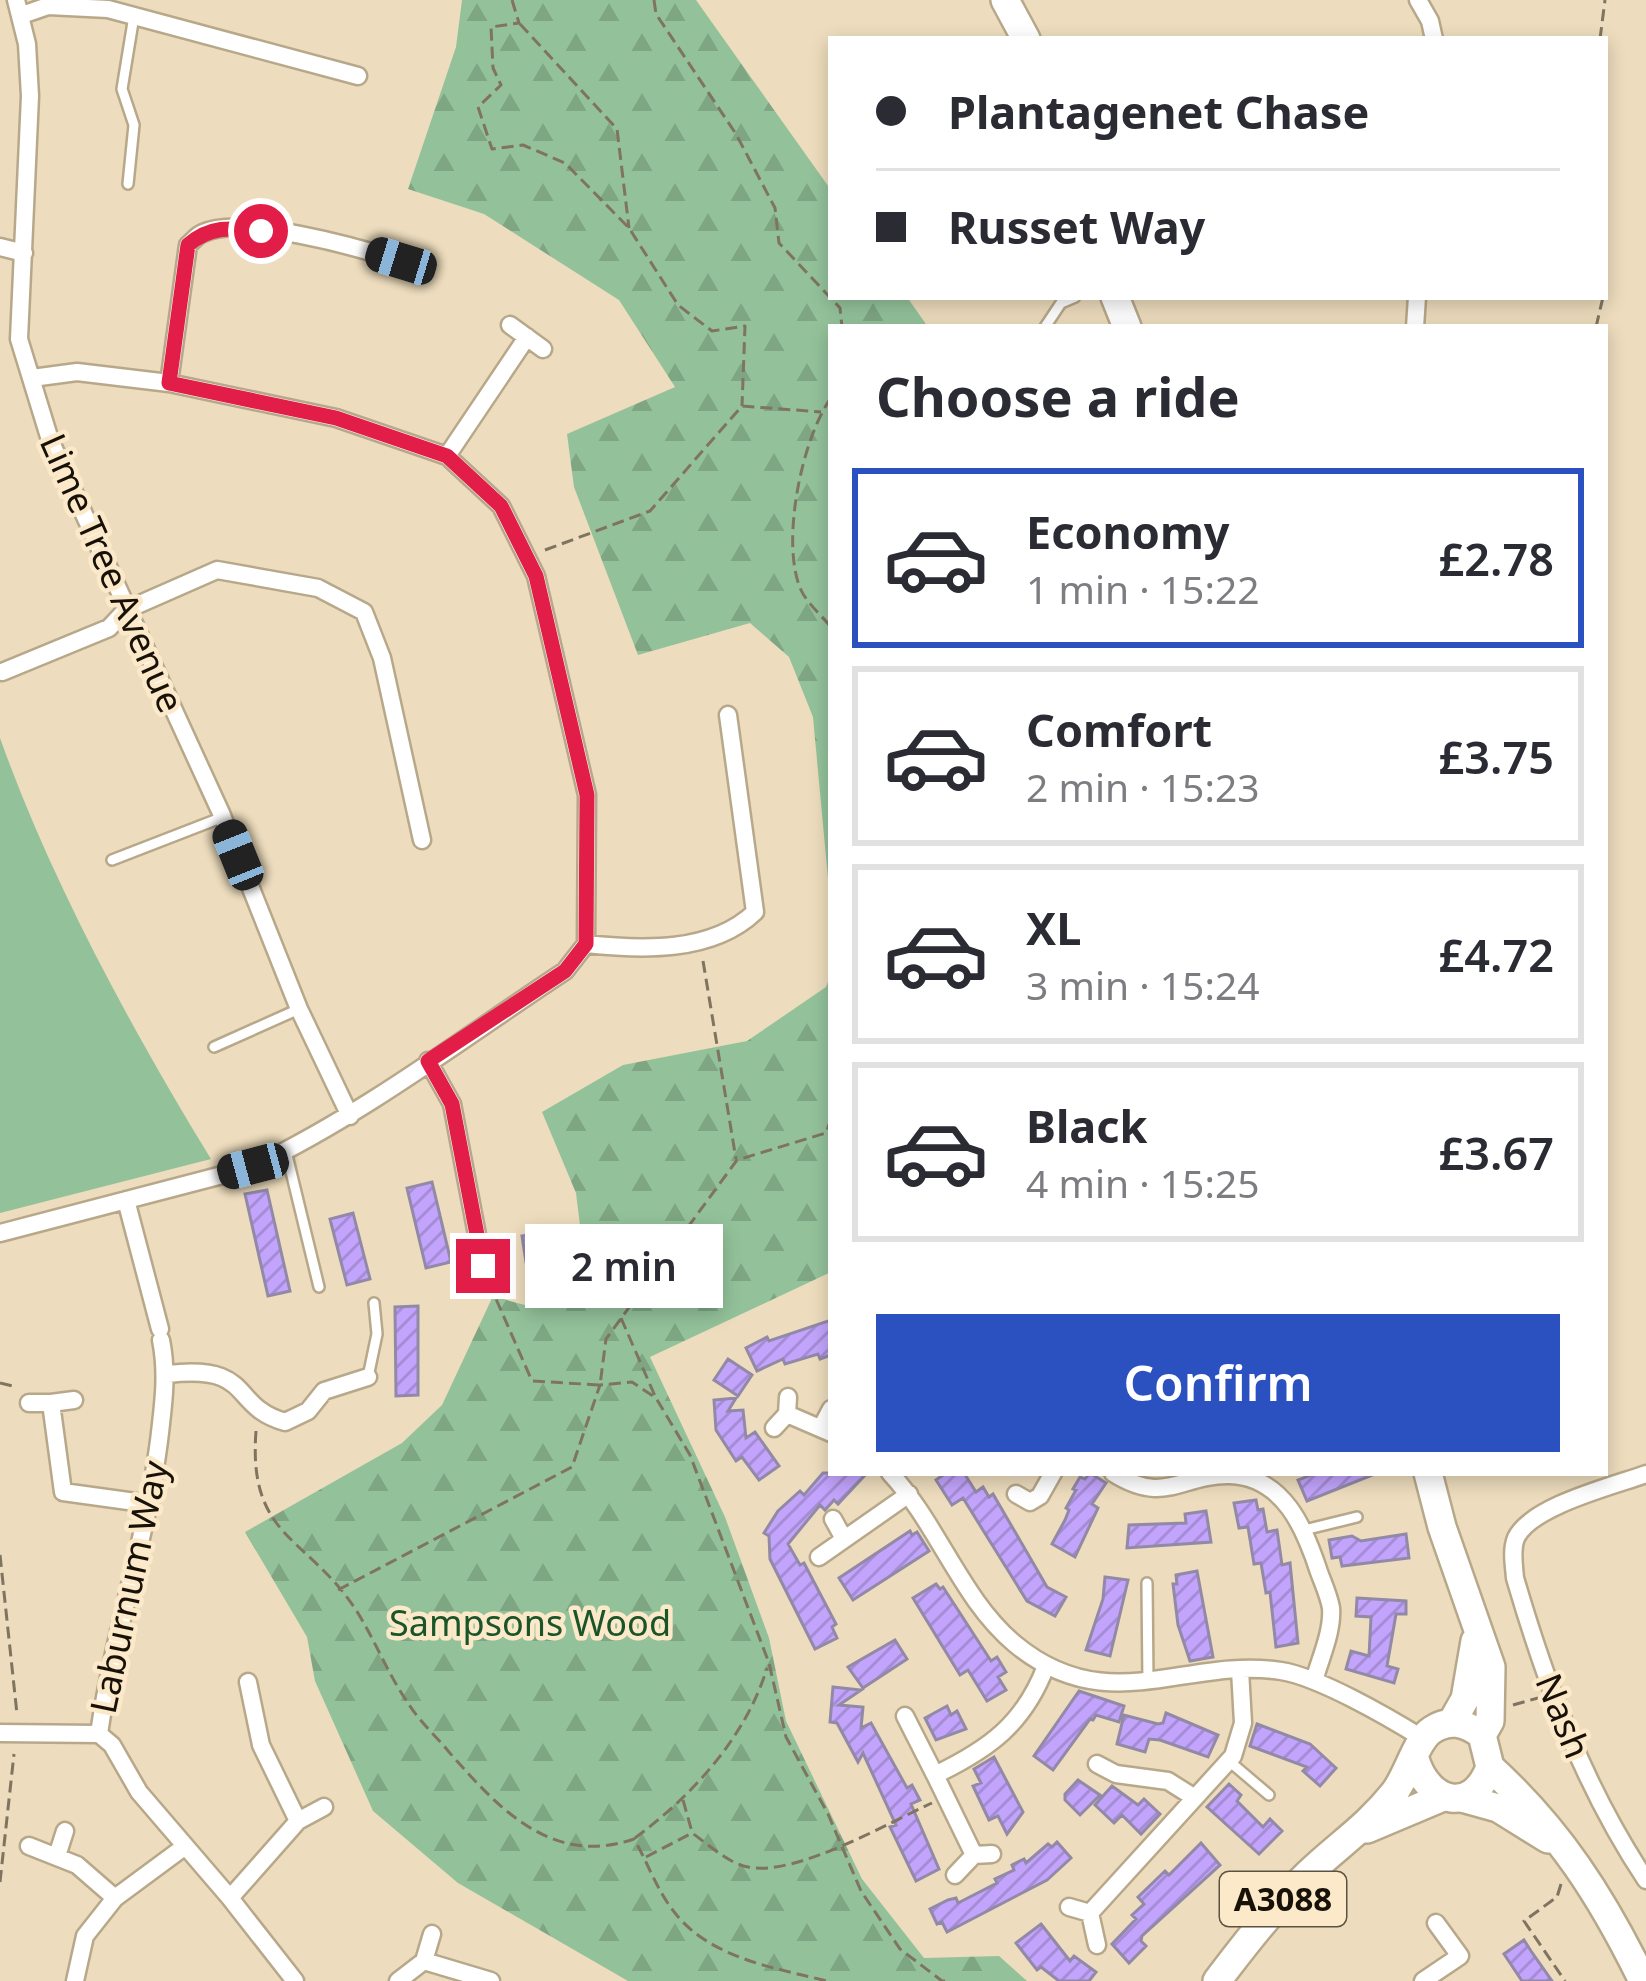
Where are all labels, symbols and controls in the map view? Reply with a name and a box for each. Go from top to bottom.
text: Plantagenet Chase [948,81,1369,142]
text: Russet Way [948,196,1205,257]
route start [234,204,288,258]
car [361,233,441,289]
text: Choose a ride [876,359,1240,433]
street label: Lime Tree Avenue [29,426,196,720]
text: Economy [1026,501,1230,562]
icon: car [882,504,990,612]
text: £2.78 [1439,528,1554,589]
text: 1 min · 15:22 [1026,562,1260,615]
text: Comfort [1026,699,1212,760]
icon: car [882,702,990,810]
text: £3.75 [1439,726,1554,787]
text: 2 min · 15:23 [1026,760,1260,813]
car [208,815,268,895]
text: XL [1026,897,1081,958]
icon: car [882,900,990,1008]
text: £4.72 [1439,924,1554,985]
text: 3 min · 15:24 [1026,958,1260,1011]
text: Black [1026,1095,1147,1156]
icon: car [882,1098,990,1206]
text: £3.67 [1439,1122,1554,1183]
car [214,1139,292,1193]
text: 4 min · 15:25 [1026,1156,1260,1209]
callout: 2 min [525,1224,723,1308]
route end [456,1239,510,1293]
text: 2 min [571,1239,677,1292]
button: Confirm [876,1314,1560,1452]
street label: Laburnum Way [78,1455,179,1718]
park label: Sampsons Wood [389,1598,671,1647]
street label: Nash [1524,1666,1602,1765]
road number: A3088 [1220,1872,1346,1926]

